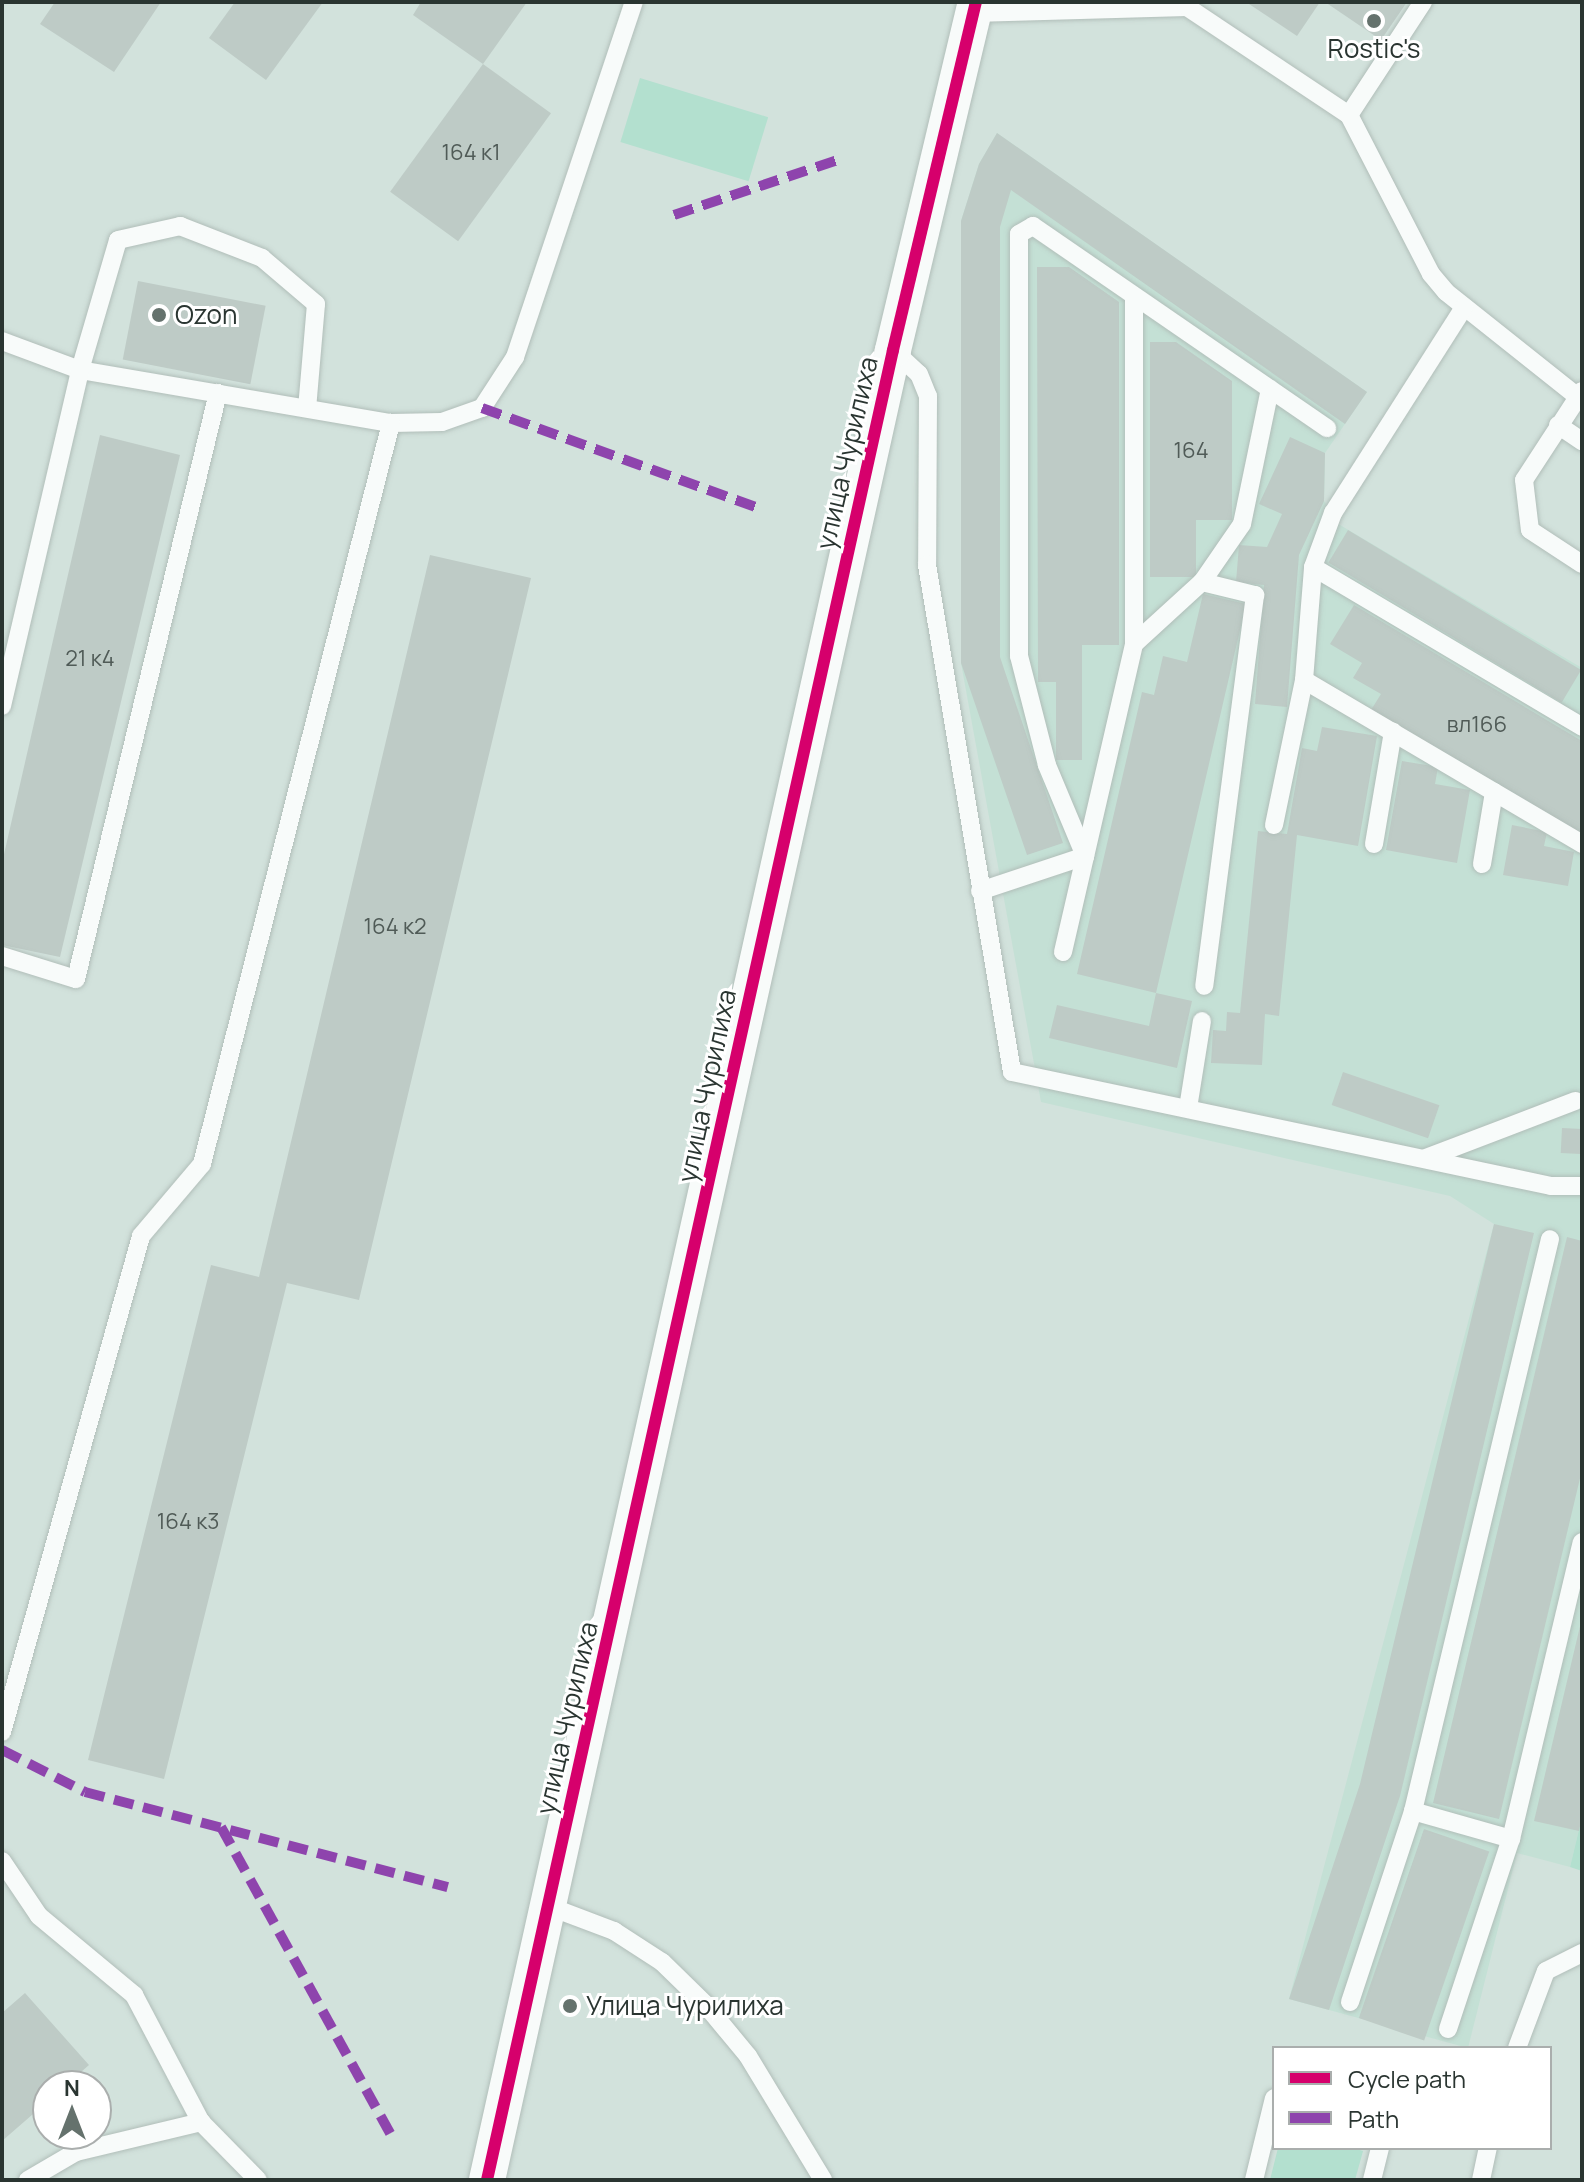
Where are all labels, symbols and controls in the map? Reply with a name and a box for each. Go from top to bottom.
marker: Rostic's [1365,12,1383,30]
place label: Rostic's [1328,33,1420,65]
house number: 164 к1 [441,140,501,166]
place label: Ozon [175,299,237,331]
marker: Ozon [150,306,168,324]
street label: улица Чурилиха [810,354,884,552]
house number: 164 [1173,438,1209,464]
house number: 21 к4 [65,646,115,672]
house number: вл166 [1447,712,1507,738]
house number: 164 к2 [363,914,427,940]
street label: улица Чурилиха [671,987,743,1185]
house number: 164 к3 [157,1509,219,1535]
street label: улица Чурилиха [530,1619,604,1817]
place label: Улица Чурилиха [586,1990,784,2022]
marker: Улица Чурилиха [561,1997,579,2015]
legend [1272,2046,1552,2150]
text: Cycle path [1348,2062,1466,2095]
north arrow [32,2070,112,2150]
text: N [64,2073,80,2103]
text: Path [1348,2102,1399,2135]

